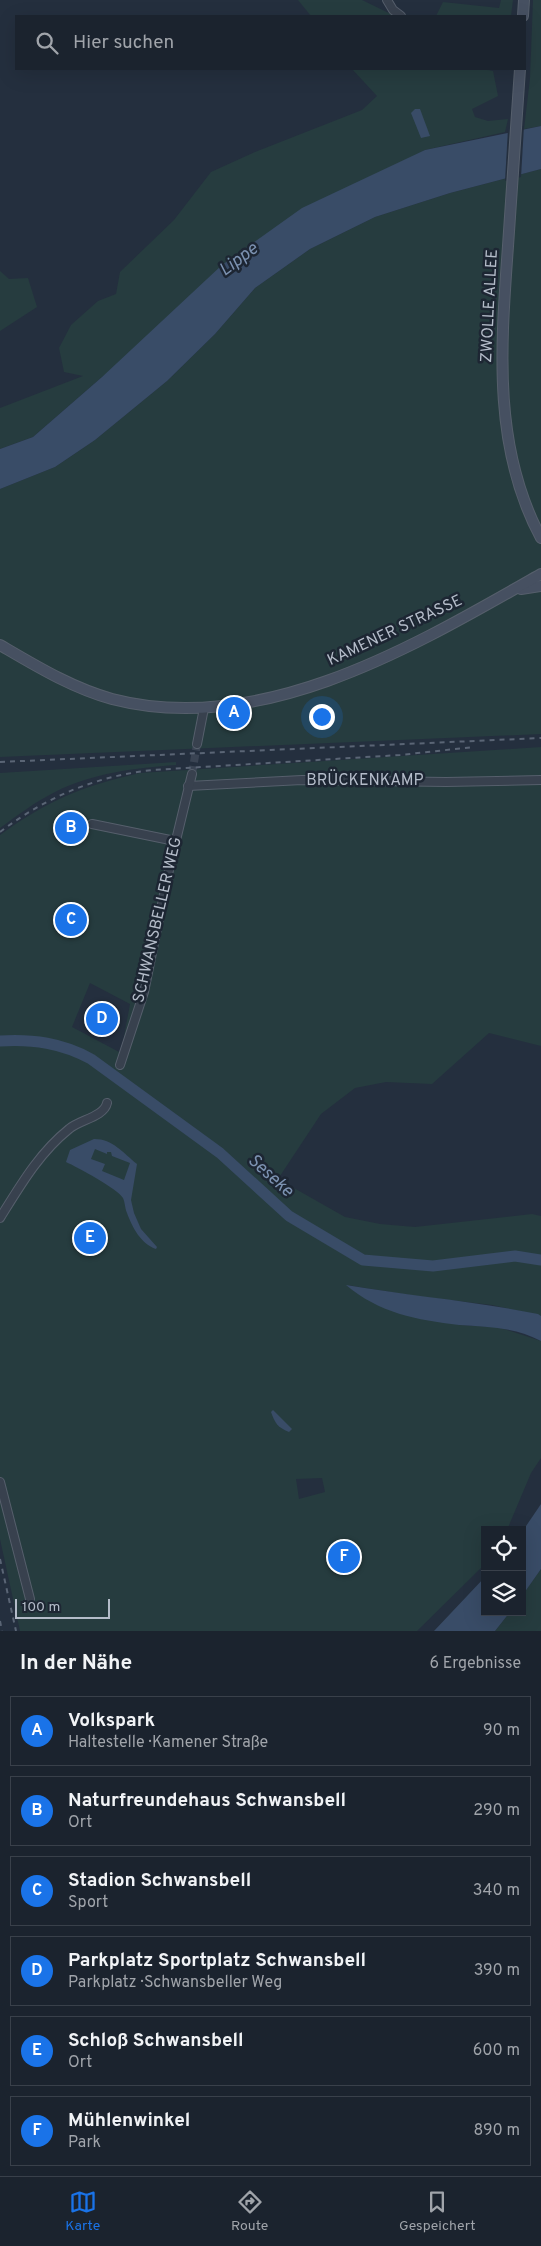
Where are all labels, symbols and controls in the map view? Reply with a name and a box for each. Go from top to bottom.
search box [15,15,526,70]
icon: search [33,29,61,57]
text: Hier suchen [73,31,174,55]
water label: Lippe [215,237,264,282]
street label: ZWOLLE ALLEE [477,249,503,363]
street label: KAMENER STRASSE [324,591,466,671]
pin: A [218,694,250,732]
your location [309,704,335,730]
street label: BRÜCKENKAMP [306,769,424,791]
pin: B [55,809,87,847]
street label: SCHWANSBELLER WEG [129,835,187,1005]
pin: C [55,901,87,939]
pin: D [86,1000,118,1038]
water label: Seseke [242,1149,298,1203]
pin: E [74,1219,106,1257]
map controls [481,1526,526,1616]
button: locate [481,1526,526,1571]
pin: F [328,1538,360,1576]
button: layers [481,1571,526,1616]
scale bar [15,1596,110,1619]
text: 100 m [22,1599,60,1616]
text: In der Nähe [20,1650,132,1677]
text: 6 Ergebnisse [429,1654,521,1674]
text: Volkspark [68,1709,155,1733]
text: A [31,1721,43,1741]
text: 90 m [483,1721,520,1741]
text: Haltestelle · Kamener Straße [68,1733,268,1753]
text: Naturfreundehaus Schwansbell [68,1789,346,1813]
text: B [31,1801,43,1821]
text: 290 m [473,1801,520,1821]
text: Ort [68,1813,92,1833]
text: Stadion Schwansbell [68,1869,251,1893]
text: C [32,1881,42,1901]
text: 340 m [473,1881,520,1901]
text: Sport [68,1893,108,1913]
text: Parkplatz Sportplatz Schwansbell [68,1949,366,1973]
text: D [31,1961,43,1981]
text: 390 m [474,1961,520,1981]
text: Parkplatz · Schwansbeller Weg [68,1973,282,1993]
text: Schloß Schwansbell [68,2029,244,2053]
text: E [32,2041,42,2061]
text: 600 m [473,2041,520,2061]
text: Ort [68,2053,92,2073]
text: Mühlenwinkel [68,2109,190,2133]
text: F [32,2121,42,2141]
text: 890 m [474,2121,520,2141]
text: Park [68,2133,101,2153]
tab: Karte [65,2188,100,2235]
tab: Route [231,2188,268,2235]
tab: Gespeichert [399,2188,476,2235]

